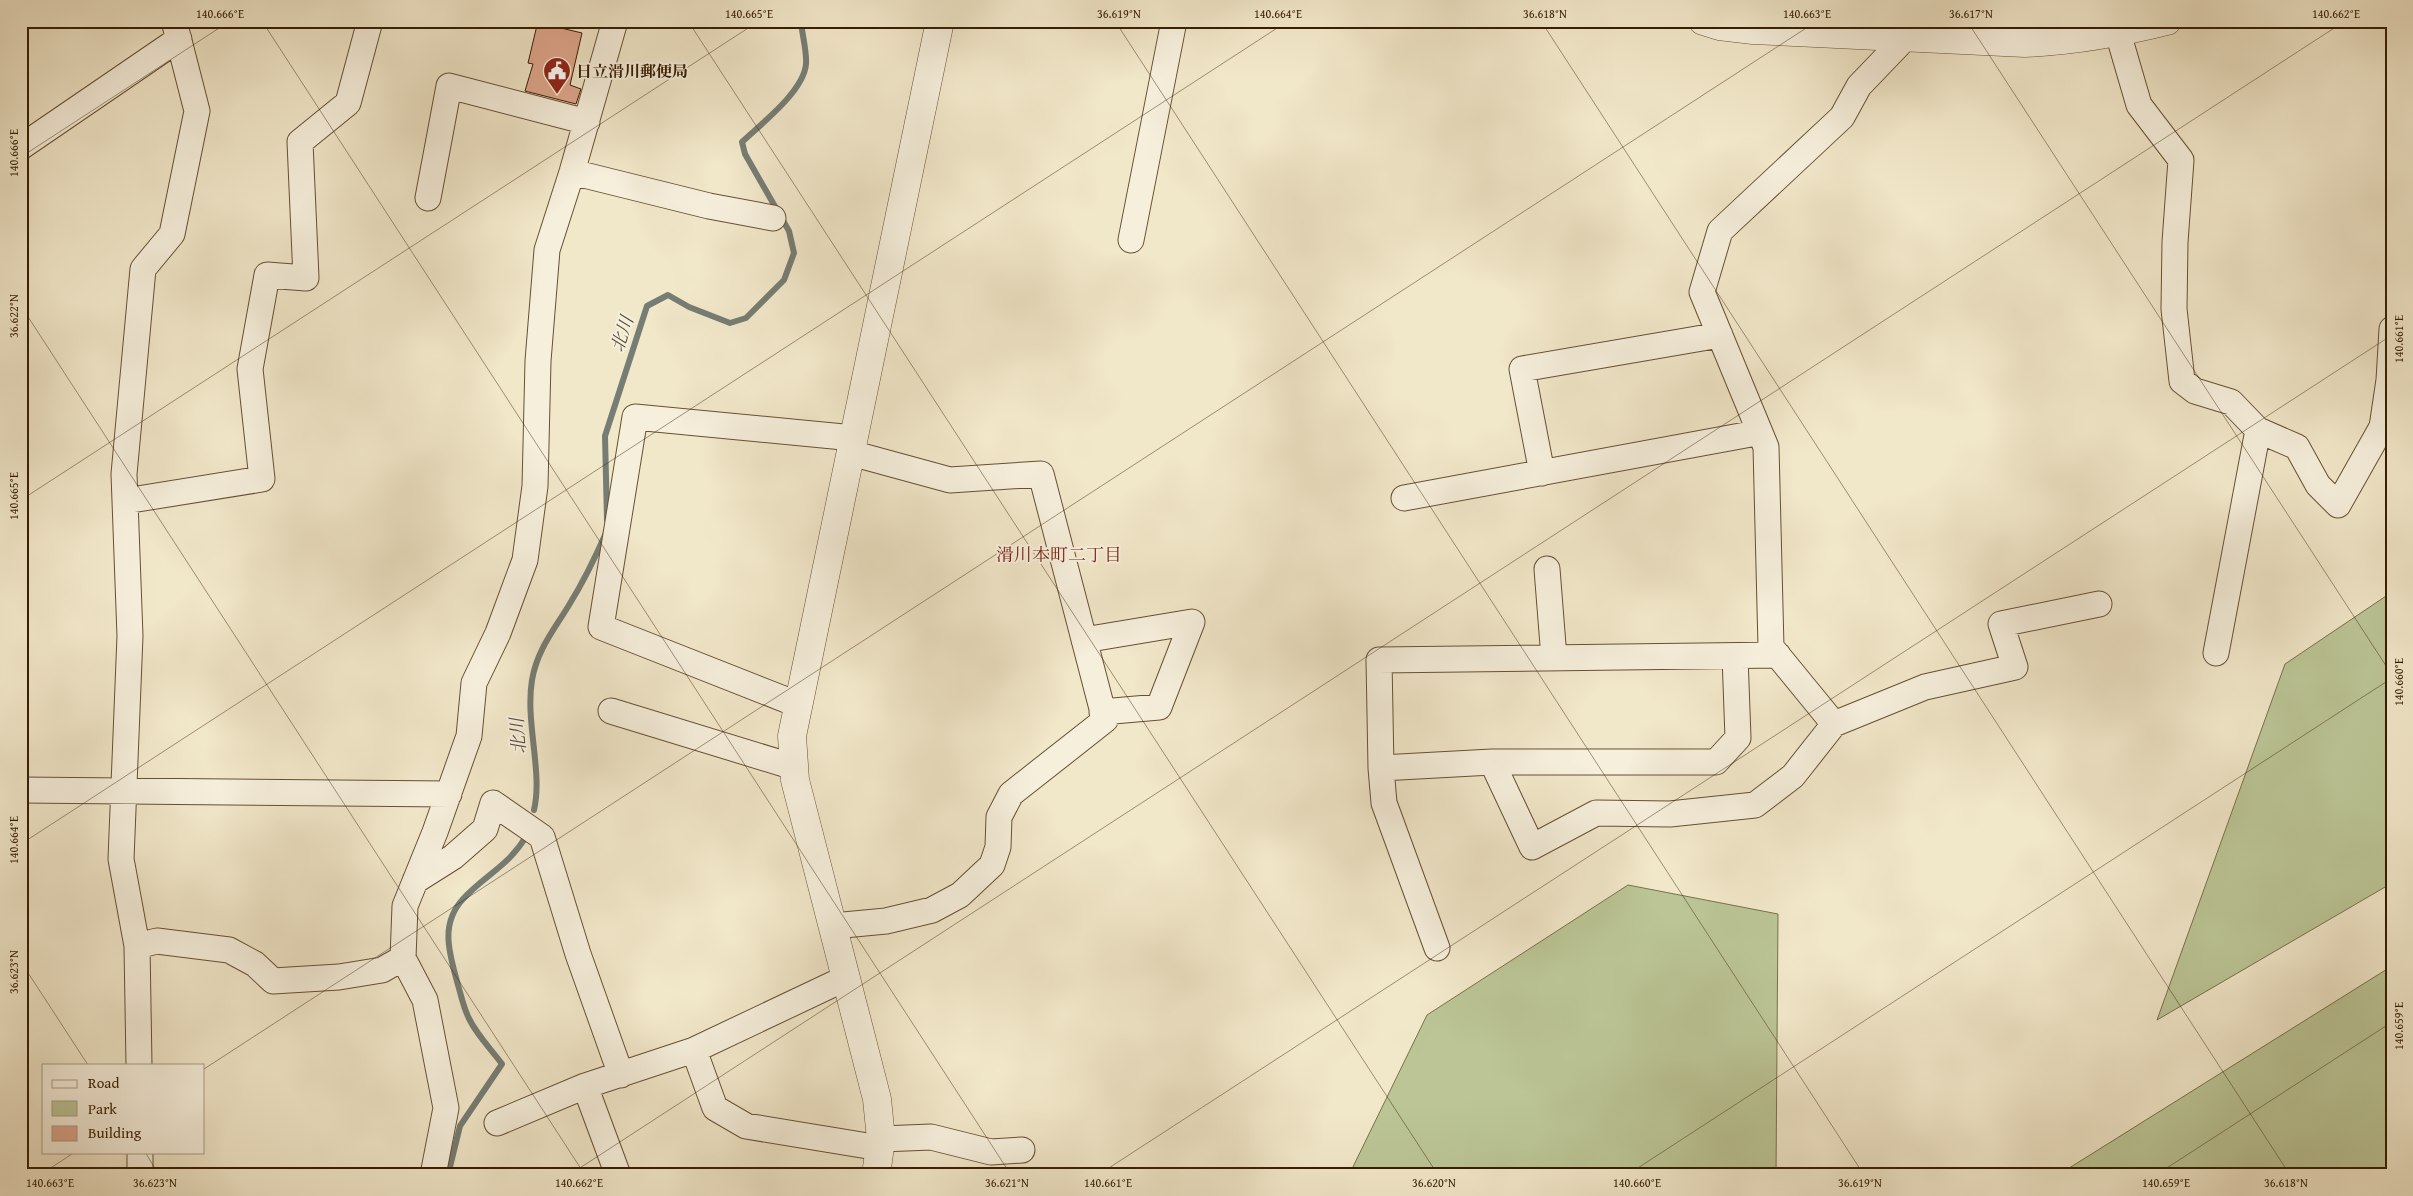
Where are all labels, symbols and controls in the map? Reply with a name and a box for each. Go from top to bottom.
text: 140.666°E [196,5,244,22]
text: 140.665°E [725,5,773,22]
text: 36.619°N [1097,5,1141,22]
text: 140.664°E [1254,5,1302,22]
text: 36.618°N [1523,5,1567,22]
text: 140.663°E [1783,5,1831,22]
text: 36.617°N [1949,5,1993,22]
text: 140.662°E [2312,5,2360,22]
public building icon: 日立滑川郵便局 [542,56,572,95]
place label: 日立滑川郵便局 [576,59,688,83]
text: 140.666°E [5,129,22,177]
text: 36.622°N [5,294,22,338]
water label: 北川 [603,311,641,355]
text: 140.661°E [2390,315,2407,363]
text: 140.665°E [5,472,22,520]
district label: 滑川本町二丁目 [996,541,1122,568]
text: 140.660°E [2390,658,2407,706]
water label: 北川 [503,715,532,755]
text: 140.664°E [5,816,22,864]
text: 36.623°N [5,950,22,994]
text: 140.659°E [2390,1002,2407,1050]
legend [42,1064,205,1154]
text: Road [88,1072,119,1093]
text: Park [88,1098,117,1119]
text: Building [88,1122,142,1143]
text: 140.663°E [26,1174,74,1191]
text: 36.623°N [133,1174,177,1191]
text: 140.662°E [555,1174,603,1191]
text: 36.621°N [985,1174,1029,1191]
text: 140.661°E [1084,1174,1132,1191]
text: 36.620°N [1412,1174,1456,1191]
text: 140.660°E [1613,1174,1661,1191]
text: 36.619°N [1838,1174,1882,1191]
text: 140.659°E [2142,1174,2190,1191]
text: 36.618°N [2264,1174,2308,1191]

